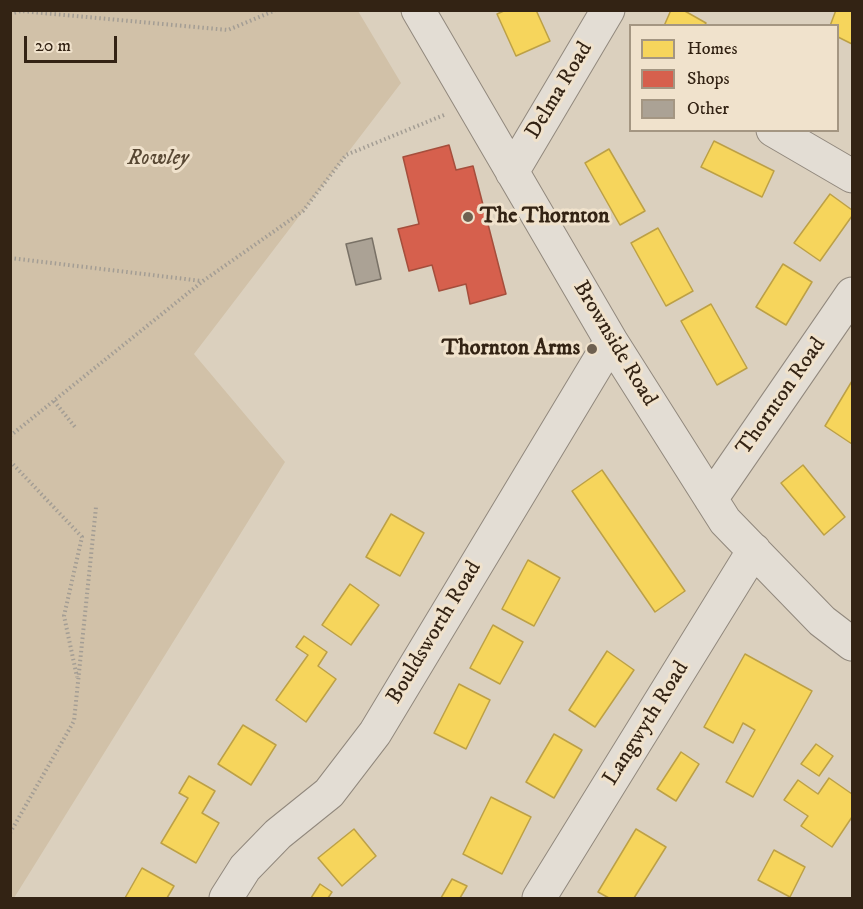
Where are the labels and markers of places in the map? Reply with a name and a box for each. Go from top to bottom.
place label: The Thornton [480,204,610,230]
marker: The Thornton [461,210,475,224]
place label: Thornton Arms [442,336,580,362]
marker: Thornton Arms [585,342,599,356]

